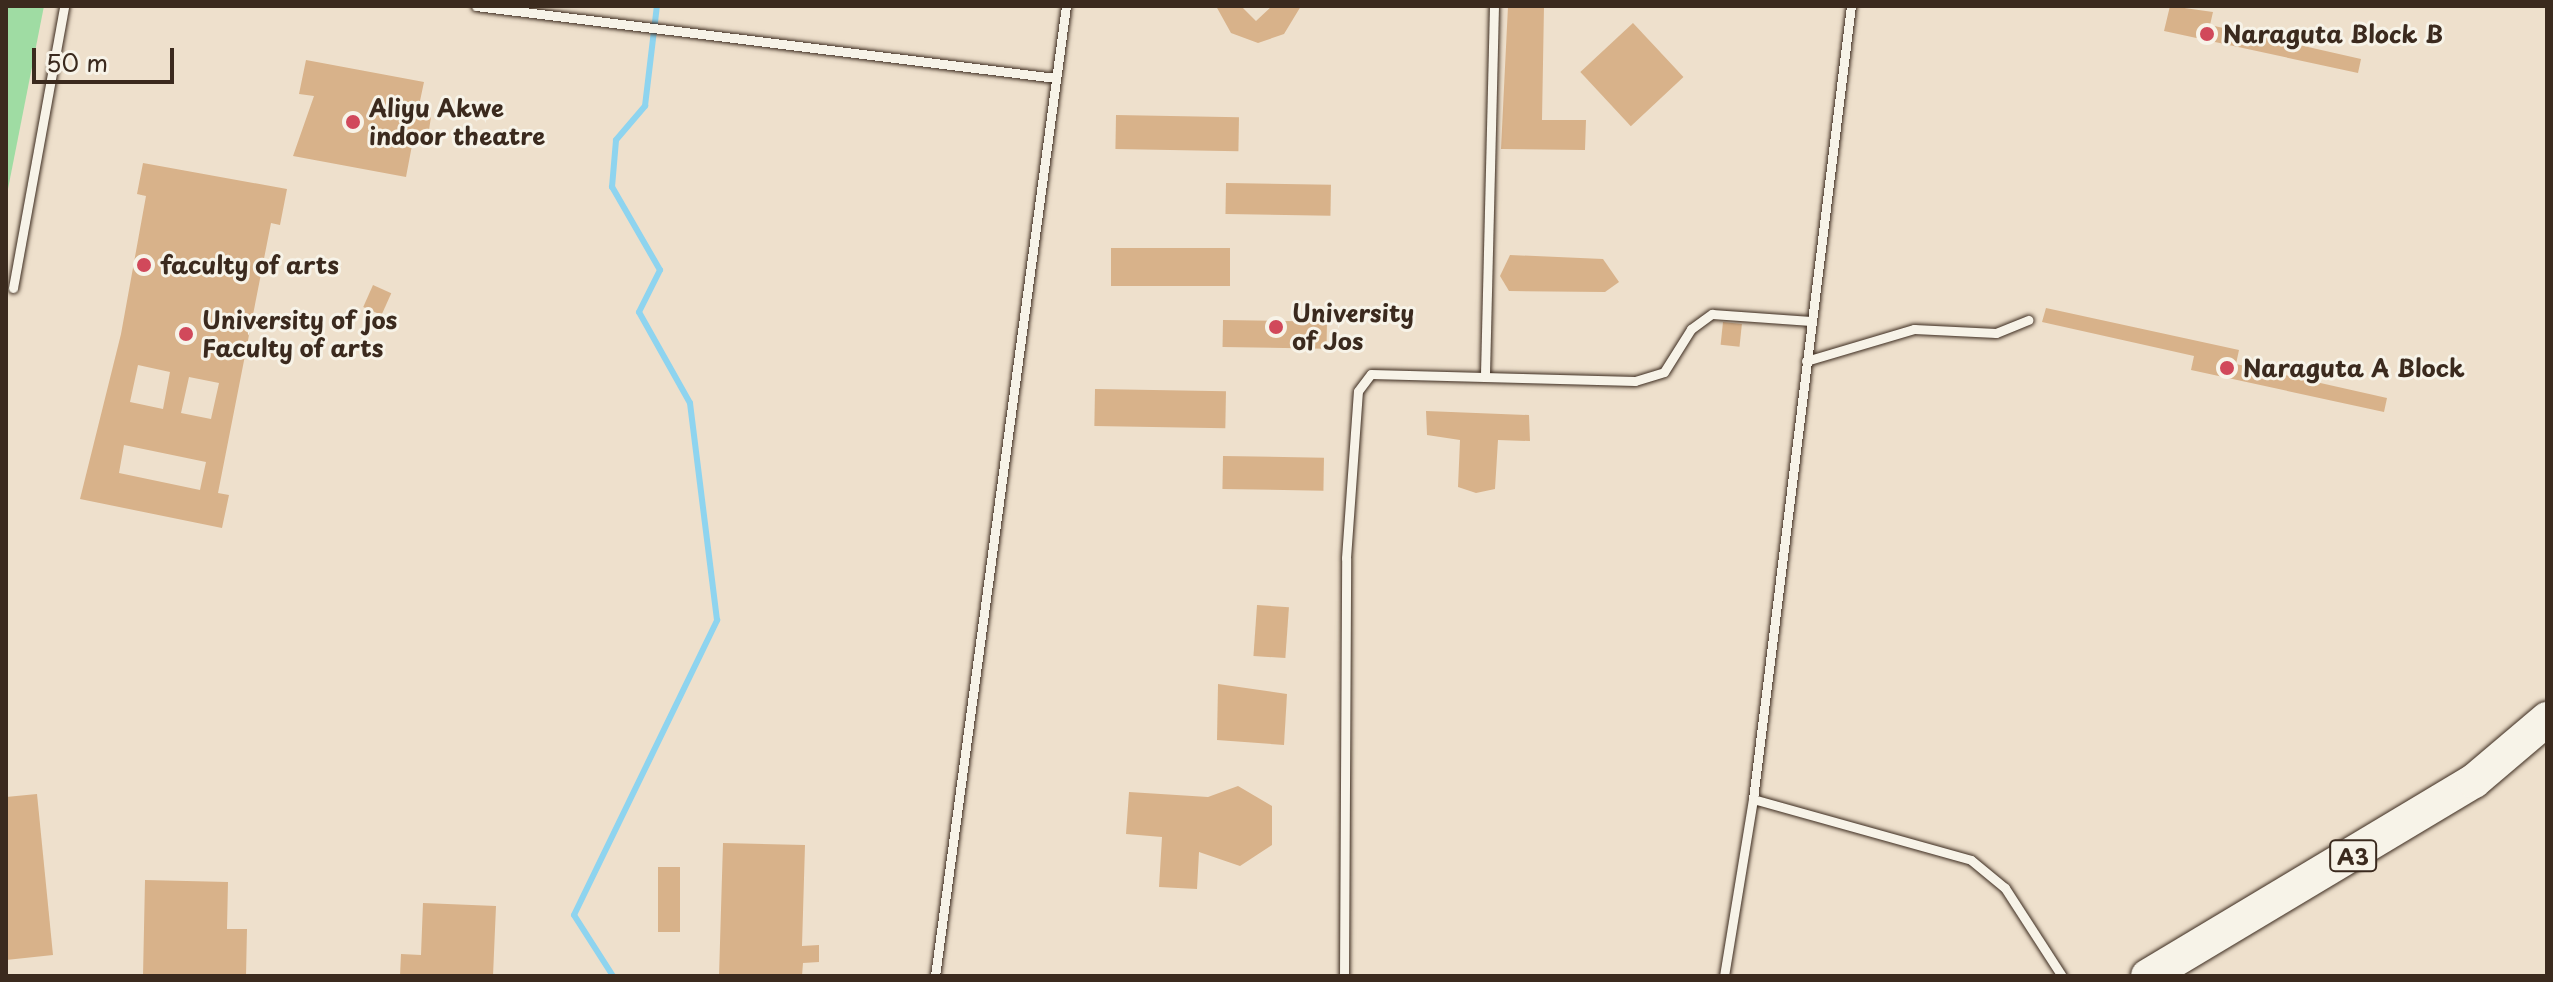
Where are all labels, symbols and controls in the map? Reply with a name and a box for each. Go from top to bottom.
place label: Naraguta Block B [2223,20,2442,48]
marker: Naraguta Block B [2198,25,2216,43]
scale bar [36,32,178,82]
text: 50 m [46,44,108,80]
place label: Aliyu Akwe indoor theatre [369,94,546,150]
marker: Aliyu Akwe indoor theatre [344,113,362,131]
place label: faculty of arts [160,251,342,279]
marker: faculty of arts [135,256,153,274]
place label: University of Jos [1292,299,1414,355]
place label: University of jos Faculty of arts [202,306,399,362]
marker: University of Jos [1267,318,1285,336]
marker: University of jos Faculty of arts [177,325,195,343]
place label: Naraguta A Block [2243,354,2464,382]
marker: Naraguta A Block [2218,359,2236,377]
road number: A3 [2329,838,2377,874]

